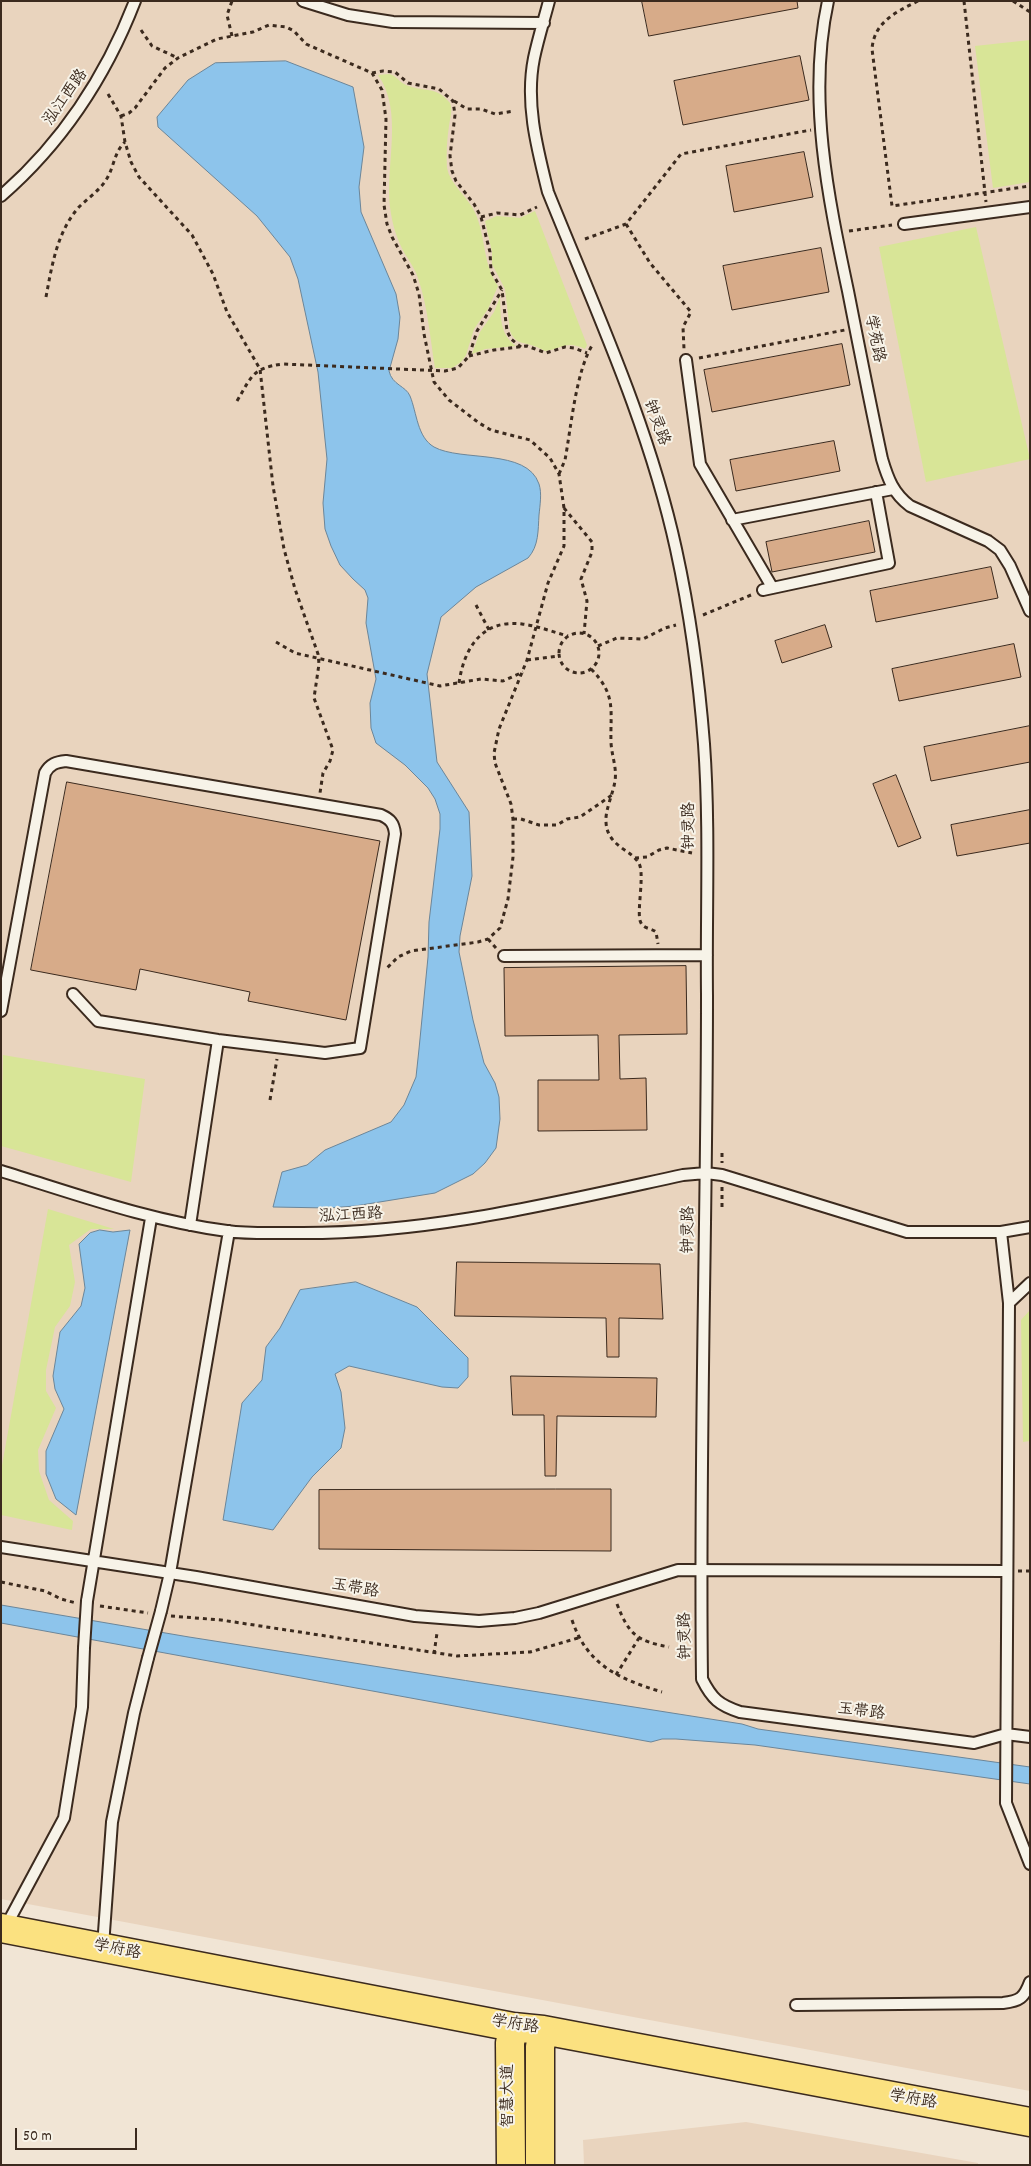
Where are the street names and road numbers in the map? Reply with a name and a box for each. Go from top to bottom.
street label: 泓江西路 [41,66,93,130]
street label: 学苑路 [859,314,887,364]
street label: 钟灵路 [638,397,672,449]
street label: 钟灵路 [681,802,701,850]
street label: 泓江西路 [319,1206,383,1228]
street label: 钟灵路 [680,1206,700,1254]
street label: 玉带路 [330,1576,380,1604]
street label: 钟灵路 [677,1612,697,1660]
street label: 玉带路 [836,1701,886,1725]
street label: 学府路 [92,1937,142,1965]
street label: 学府路 [490,2013,540,2039]
street label: 智慧大道 [500,2064,520,2128]
street label: 学府路 [888,2087,938,2115]

